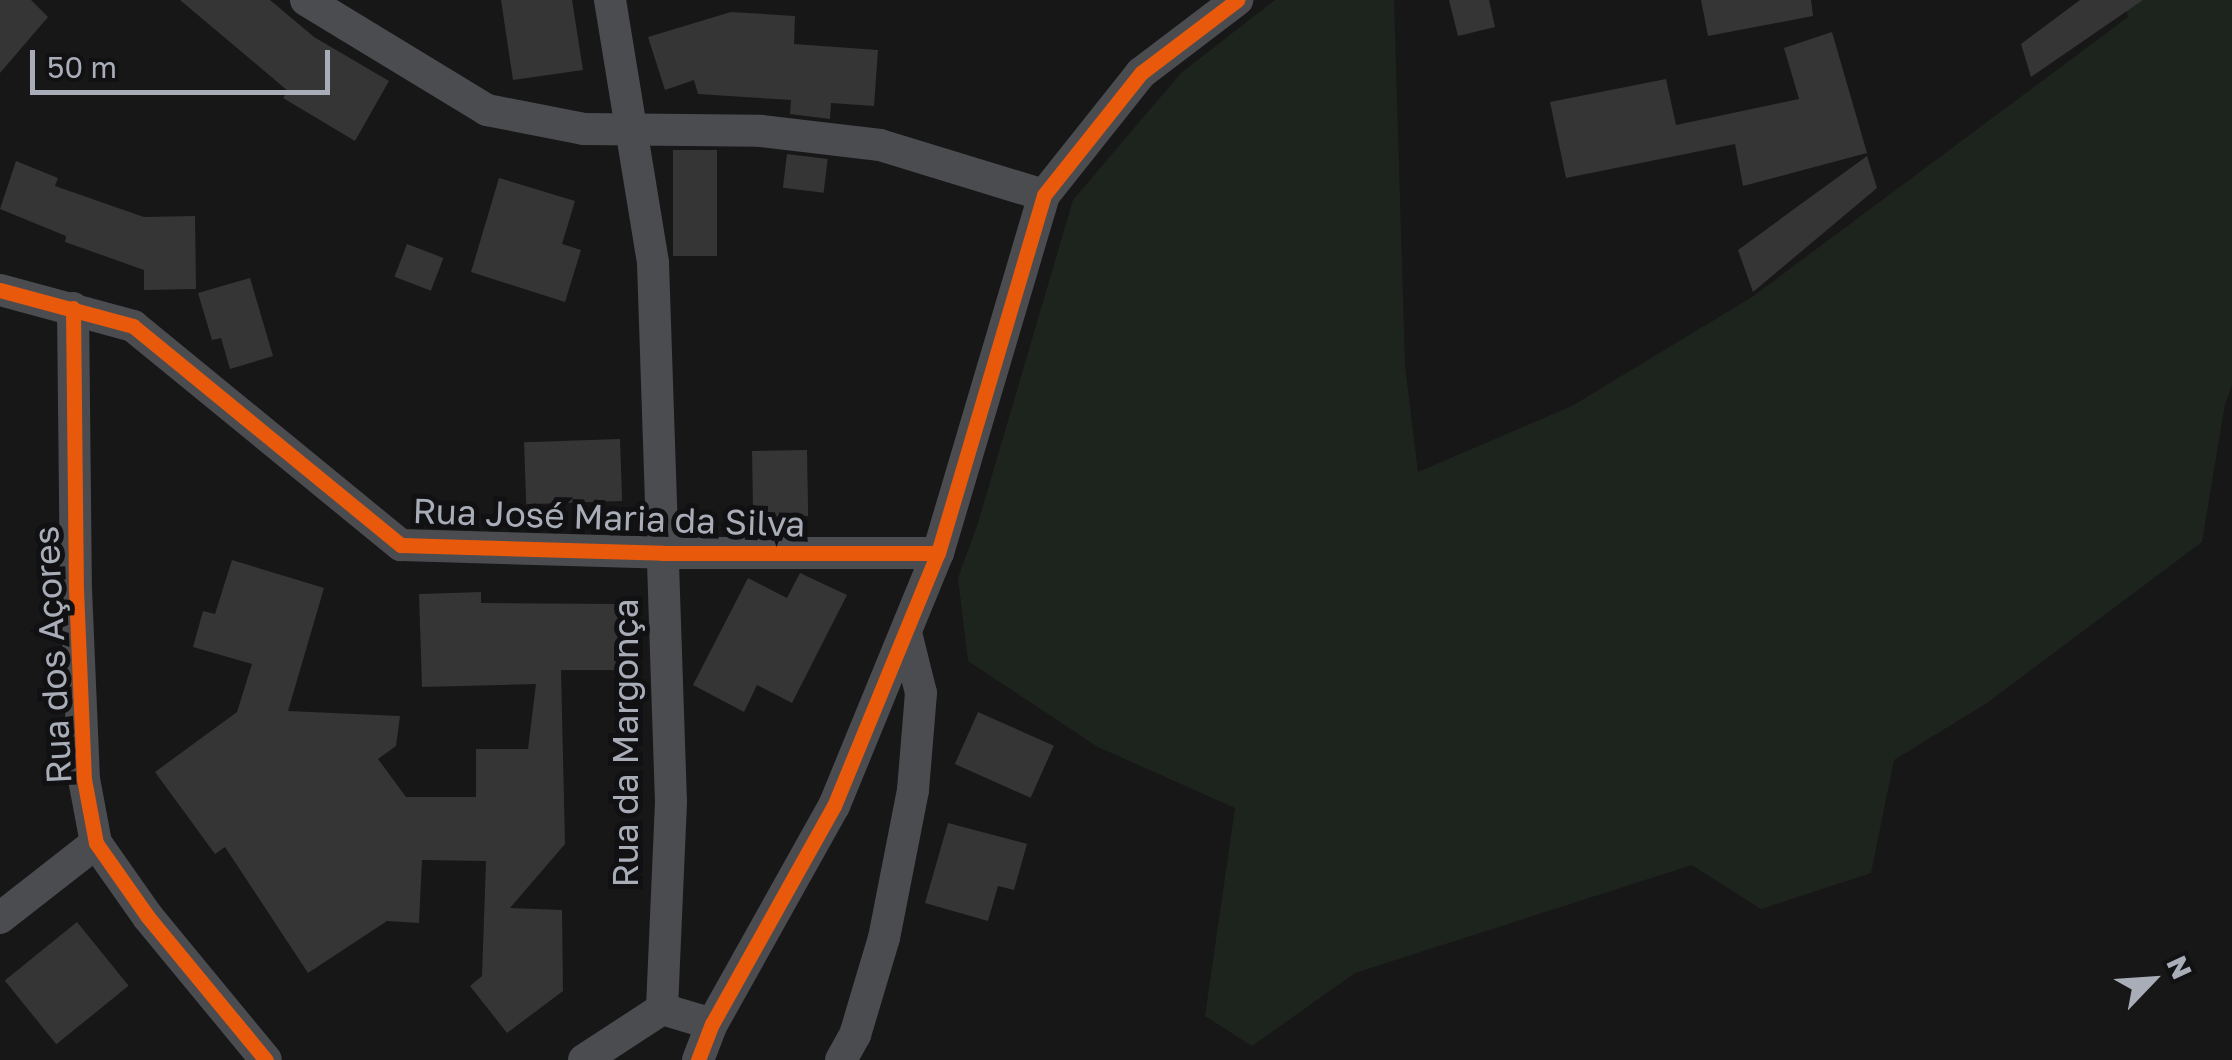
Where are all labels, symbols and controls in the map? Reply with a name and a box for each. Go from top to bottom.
scale bar [35,30,335,92]
text: 50 m [47,49,117,85]
street label: Rua José Maria da Silva [412,489,806,545]
street label: Rua dos Açores [24,525,80,785]
street label: Rua da Margonça [604,599,646,887]
north arrow [2102,930,2202,1030]
text: N [2160,950,2199,984]

